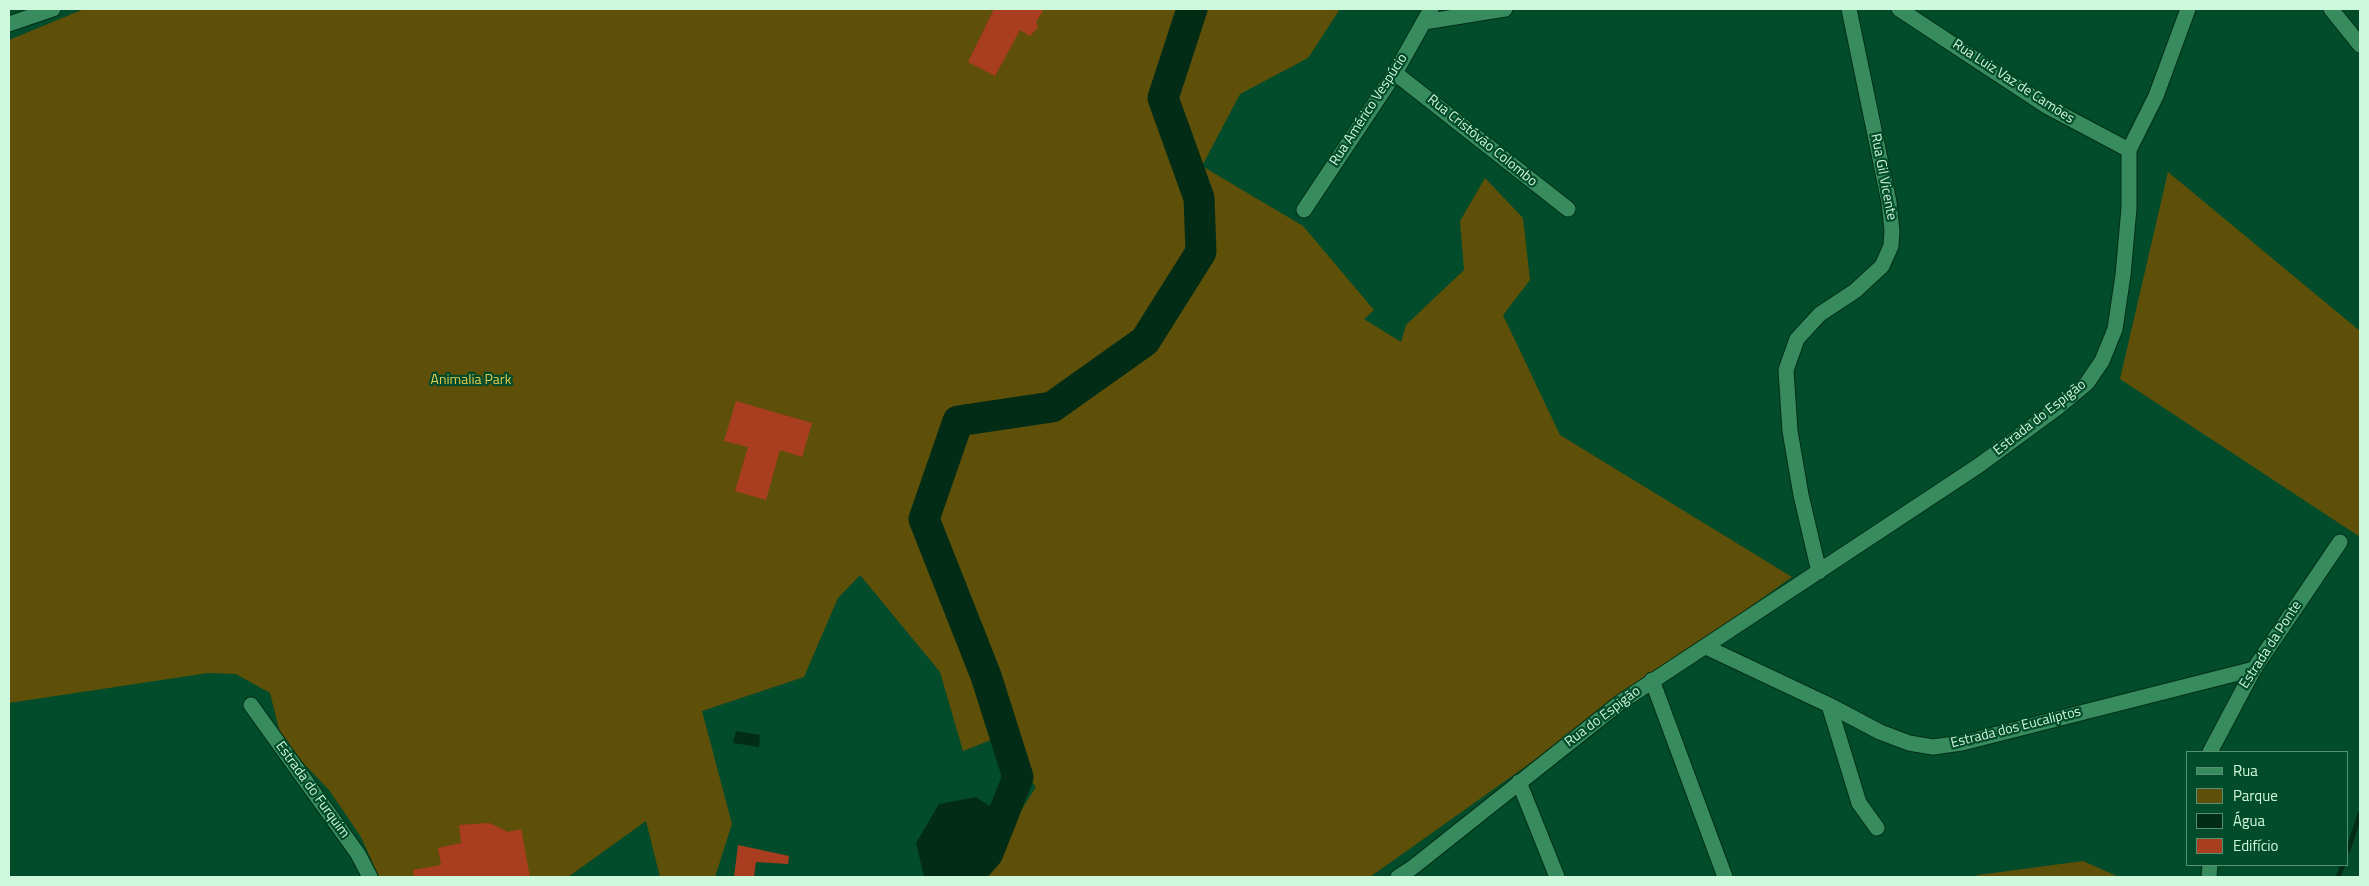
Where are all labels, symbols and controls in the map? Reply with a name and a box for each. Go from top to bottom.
street label: Rua Luiz Vaz de Camões [1949,36,2077,128]
street label: Rua Américo Vespúcio [1326,51,1412,169]
street label: Rua Cristóvão Colombo [1424,92,1540,190]
street label: Rua Gil Vicente [1866,132,1900,222]
park label: Animalia Park [431,373,511,389]
street label: Estrada do Espigão [1990,377,2090,459]
street label: Estrada da Ponte [2236,598,2306,692]
street label: Rua do Espigão [1562,683,1644,751]
street label: Estrada dos Eucaliptos [1949,704,2083,752]
street label: Estrada do Furquim [271,738,353,842]
legend [2186,751,2349,866]
text: Rua [2233,759,2258,782]
text: Parque [2233,784,2278,807]
text: Água [2233,809,2265,832]
text: Edifício [2233,834,2278,857]

